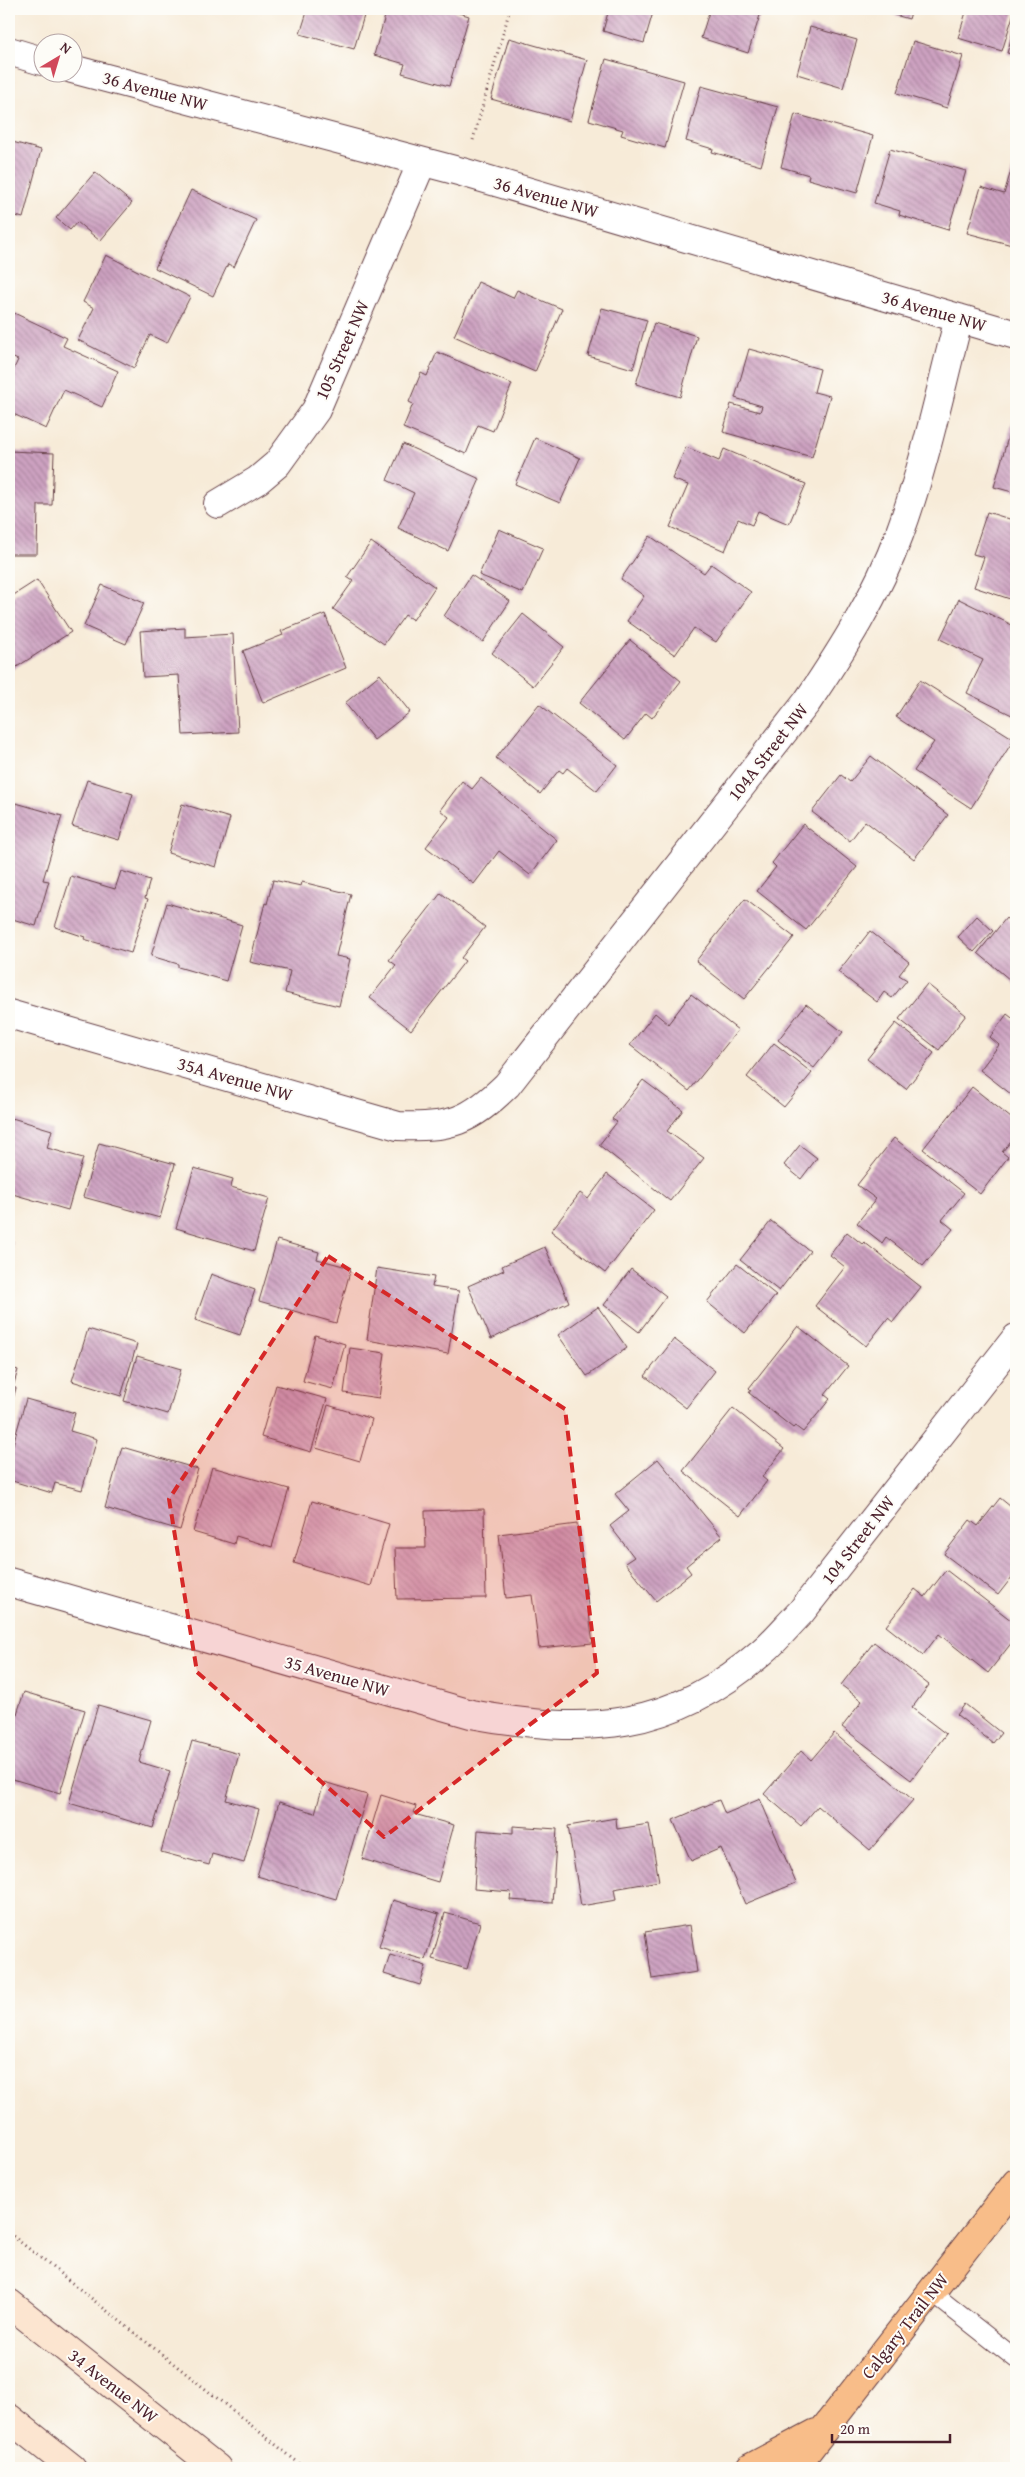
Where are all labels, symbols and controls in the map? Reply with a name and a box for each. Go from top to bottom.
north arrow [32,32,82,82]
text: N [56,37,76,59]
street label: 36 Avenue NW [100,64,211,118]
street label: 36 Avenue NW [491,169,602,225]
street label: 36 Avenue NW [879,283,990,339]
street label: 105 Street NW [308,295,376,404]
street label: 104A Street NW [721,697,815,806]
street label: 35A Avenue NW [174,1049,297,1108]
street label: 104 Street NW [814,1489,901,1590]
street label: 35 Avenue NW [282,1648,393,1704]
street label: Calgary Trail NW [855,2266,955,2384]
street label: 34 Avenue NW [63,2342,165,2430]
scale bar [832,2412,950,2444]
text: 20 m [840,2418,871,2439]

